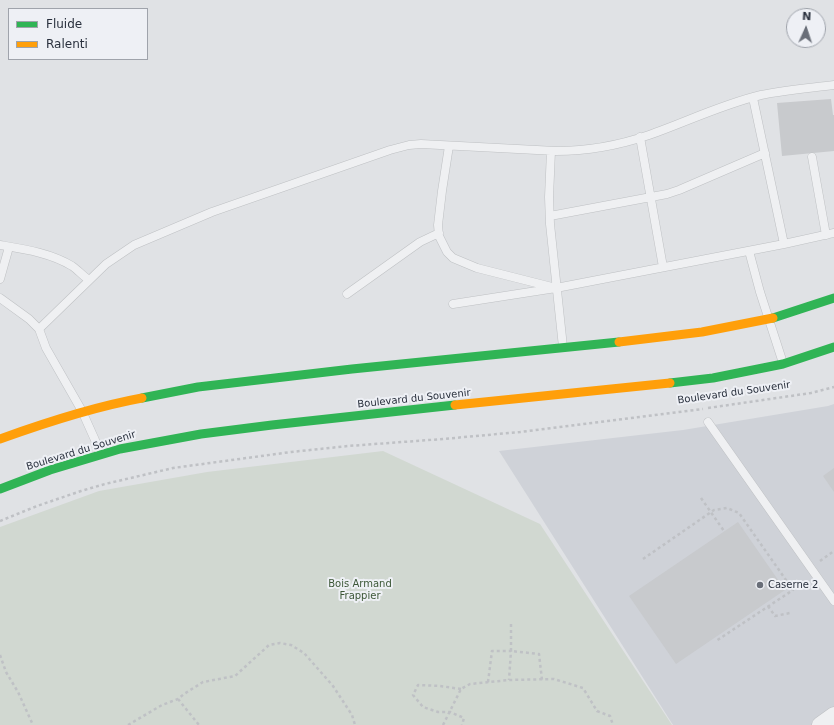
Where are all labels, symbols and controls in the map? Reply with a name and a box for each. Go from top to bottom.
legend [8,8,148,60]
north arrow [786,8,826,48]
text: N [802,10,812,23]
text: Fluide [46,17,82,31]
text: Ralenti [46,37,88,51]
street label: Boulevard du Souvenir [677,379,791,407]
street label: Boulevard du Souvenir [357,387,471,411]
street label: Boulevard du Souvenir [25,429,137,473]
park label: Bois Armand Frappier [328,578,392,602]
place label: Caserne 2 [768,579,818,591]
marker: Caserne 2 [755,580,765,590]

